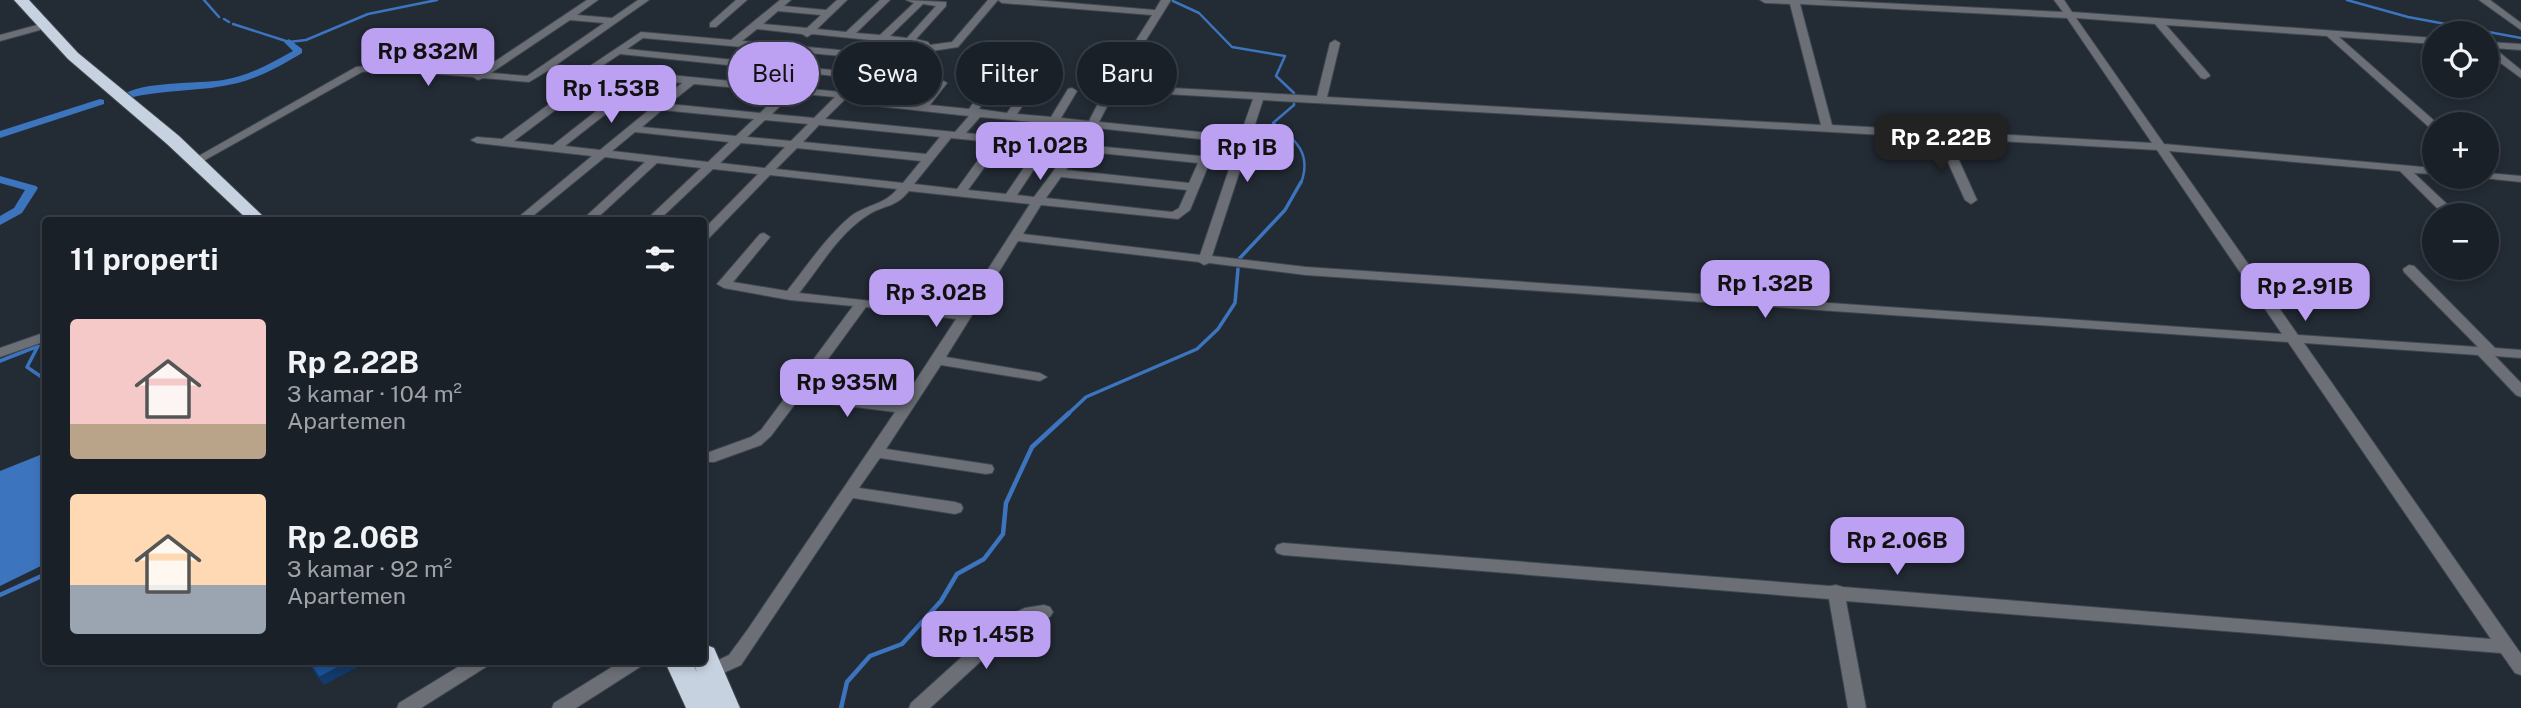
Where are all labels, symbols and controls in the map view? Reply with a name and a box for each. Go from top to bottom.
map controls [2422,21,2499,280]
button: locate [2422,21,2499,98]
pin: Rp 832M [363,28,493,88]
text: Rp 832M [377,37,479,64]
chip: Beli [728,42,819,105]
chip: Sewa [833,42,942,105]
chip: Filter [956,42,1063,105]
chip: Baru [1077,42,1177,105]
pin: Rp 1.53B [539,66,683,125]
text: Rp 1.53B [562,74,660,101]
button: + [2422,112,2499,189]
pin: Rp 2.22B [1869,114,2013,174]
pin: Rp 1.02B [968,122,1112,182]
text: Rp 2.22B [1890,123,1992,150]
pin: Rp 1B [1198,124,1296,184]
text: Rp 1.02B [992,131,1088,158]
text: Rp 1B [1217,133,1277,160]
button: − [2422,203,2499,280]
icon: filters [641,240,679,278]
text: 11 properti [70,241,218,277]
pin: Rp 1.32B [1693,260,1837,320]
pin: Rp 2.91B [2233,264,2377,323]
text: Rp 1.32B [1717,269,1813,296]
pin: Rp 3.02B [864,270,1008,329]
text: Rp 2.91B [2257,272,2353,299]
text: Rp 3.02B [885,278,987,305]
text: Rp 2.22B [287,344,419,380]
icon: home [126,347,210,431]
pin: Rp 935M [782,360,912,419]
text: Rp 935M [796,368,898,395]
text: 3 kamar · 104 m² [287,380,462,407]
text: Apartemen [287,407,406,434]
pin: Rp 2.06B [1825,518,1969,577]
text: Rp 2.06B [287,519,419,555]
icon: home [126,522,210,606]
text: Rp 2.06B [1846,526,1948,553]
text: 3 kamar · 92 m² [287,555,452,582]
text: Apartemen [287,582,406,609]
pin: Rp 1.45B [914,612,1058,671]
text: Rp 1.45B [937,620,1035,647]

